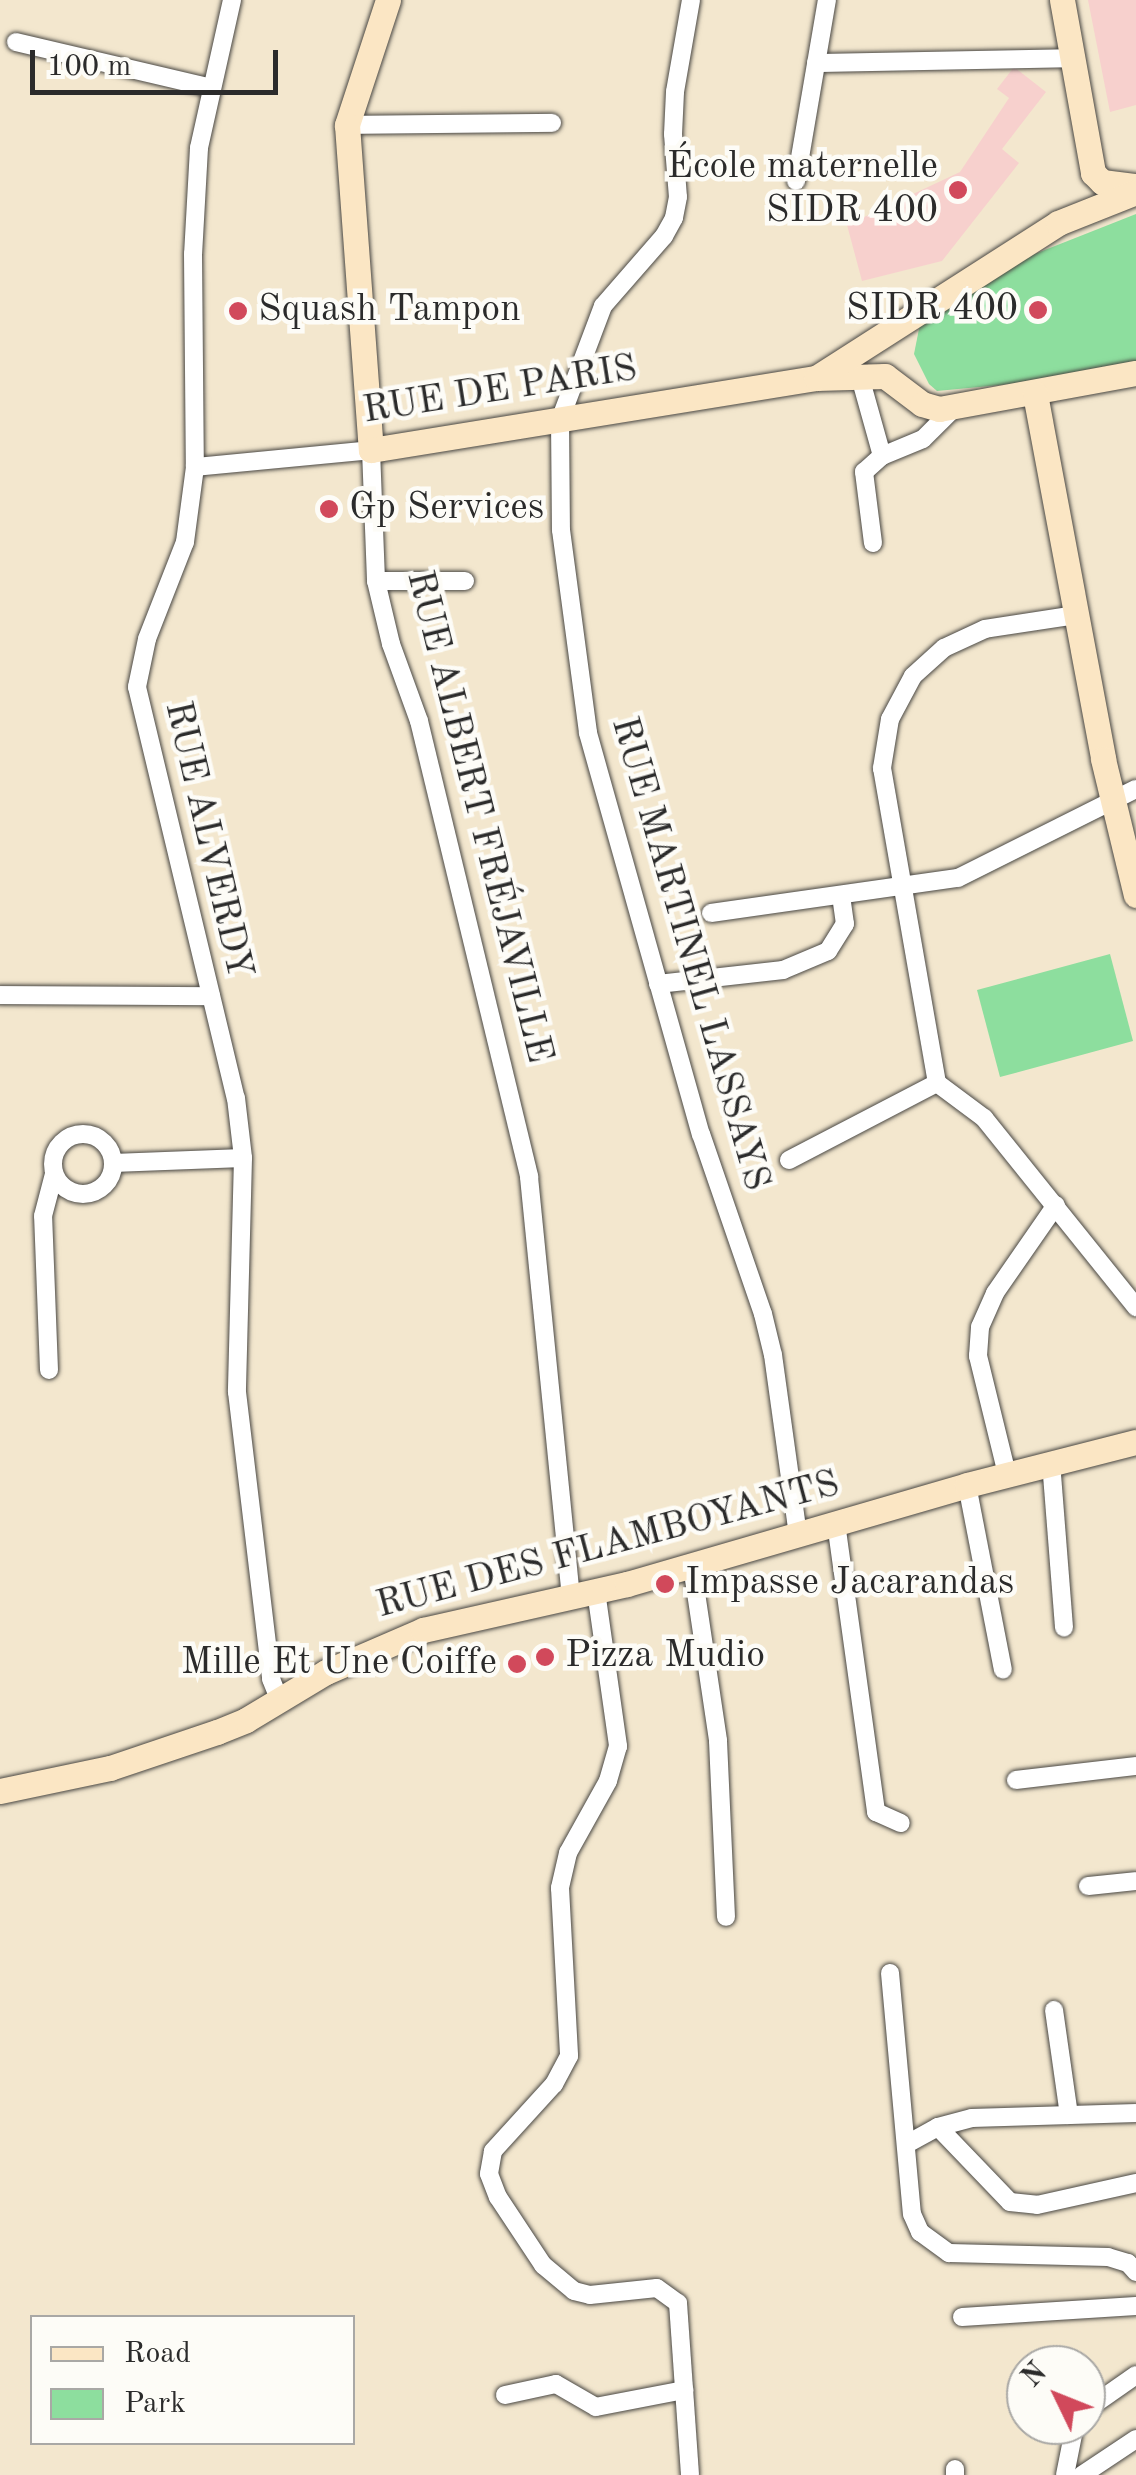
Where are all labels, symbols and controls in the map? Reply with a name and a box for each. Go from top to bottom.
scale bar [35,30,282,92]
text: 100 m [47,52,131,82]
place label: École maternelle SIDR 400 [667,145,938,234]
marker: École maternelle SIDR 400 [947,179,969,201]
place label: SIDR 400 [846,287,1018,333]
place label: Squash Tampon [258,288,521,334]
marker: SIDR 400 [1027,299,1049,321]
marker: Squash Tampon [227,300,249,322]
street label: RUE DE PARIS [360,347,640,435]
place label: Gp Services [349,486,544,532]
marker: Gp Services [318,498,340,520]
street label: RUE ALBERT FRÉJAVILLE [395,566,561,1068]
street label: RUE ALVERDY [153,697,261,983]
street label: RUE MARTINEL LASSAYS [599,712,779,1196]
street label: RUE DES FLAMBOYANTS [372,1462,844,1630]
place label: Impasse Jacarandas [685,1561,1014,1607]
marker: Impasse Jacarandas [654,1573,676,1595]
place label: Pizza Mudio [565,1634,765,1680]
place label: Mille Et Une Coiffe [181,1641,497,1687]
marker: Pizza Mudio [534,1646,556,1668]
marker: Mille Et Une Coiffe [506,1653,528,1675]
legend [30,2315,355,2445]
text: Road [124,2339,191,2369]
north arrow [1006,2345,1106,2445]
text: N [1018,2359,1053,2393]
text: Park [124,2389,186,2419]

